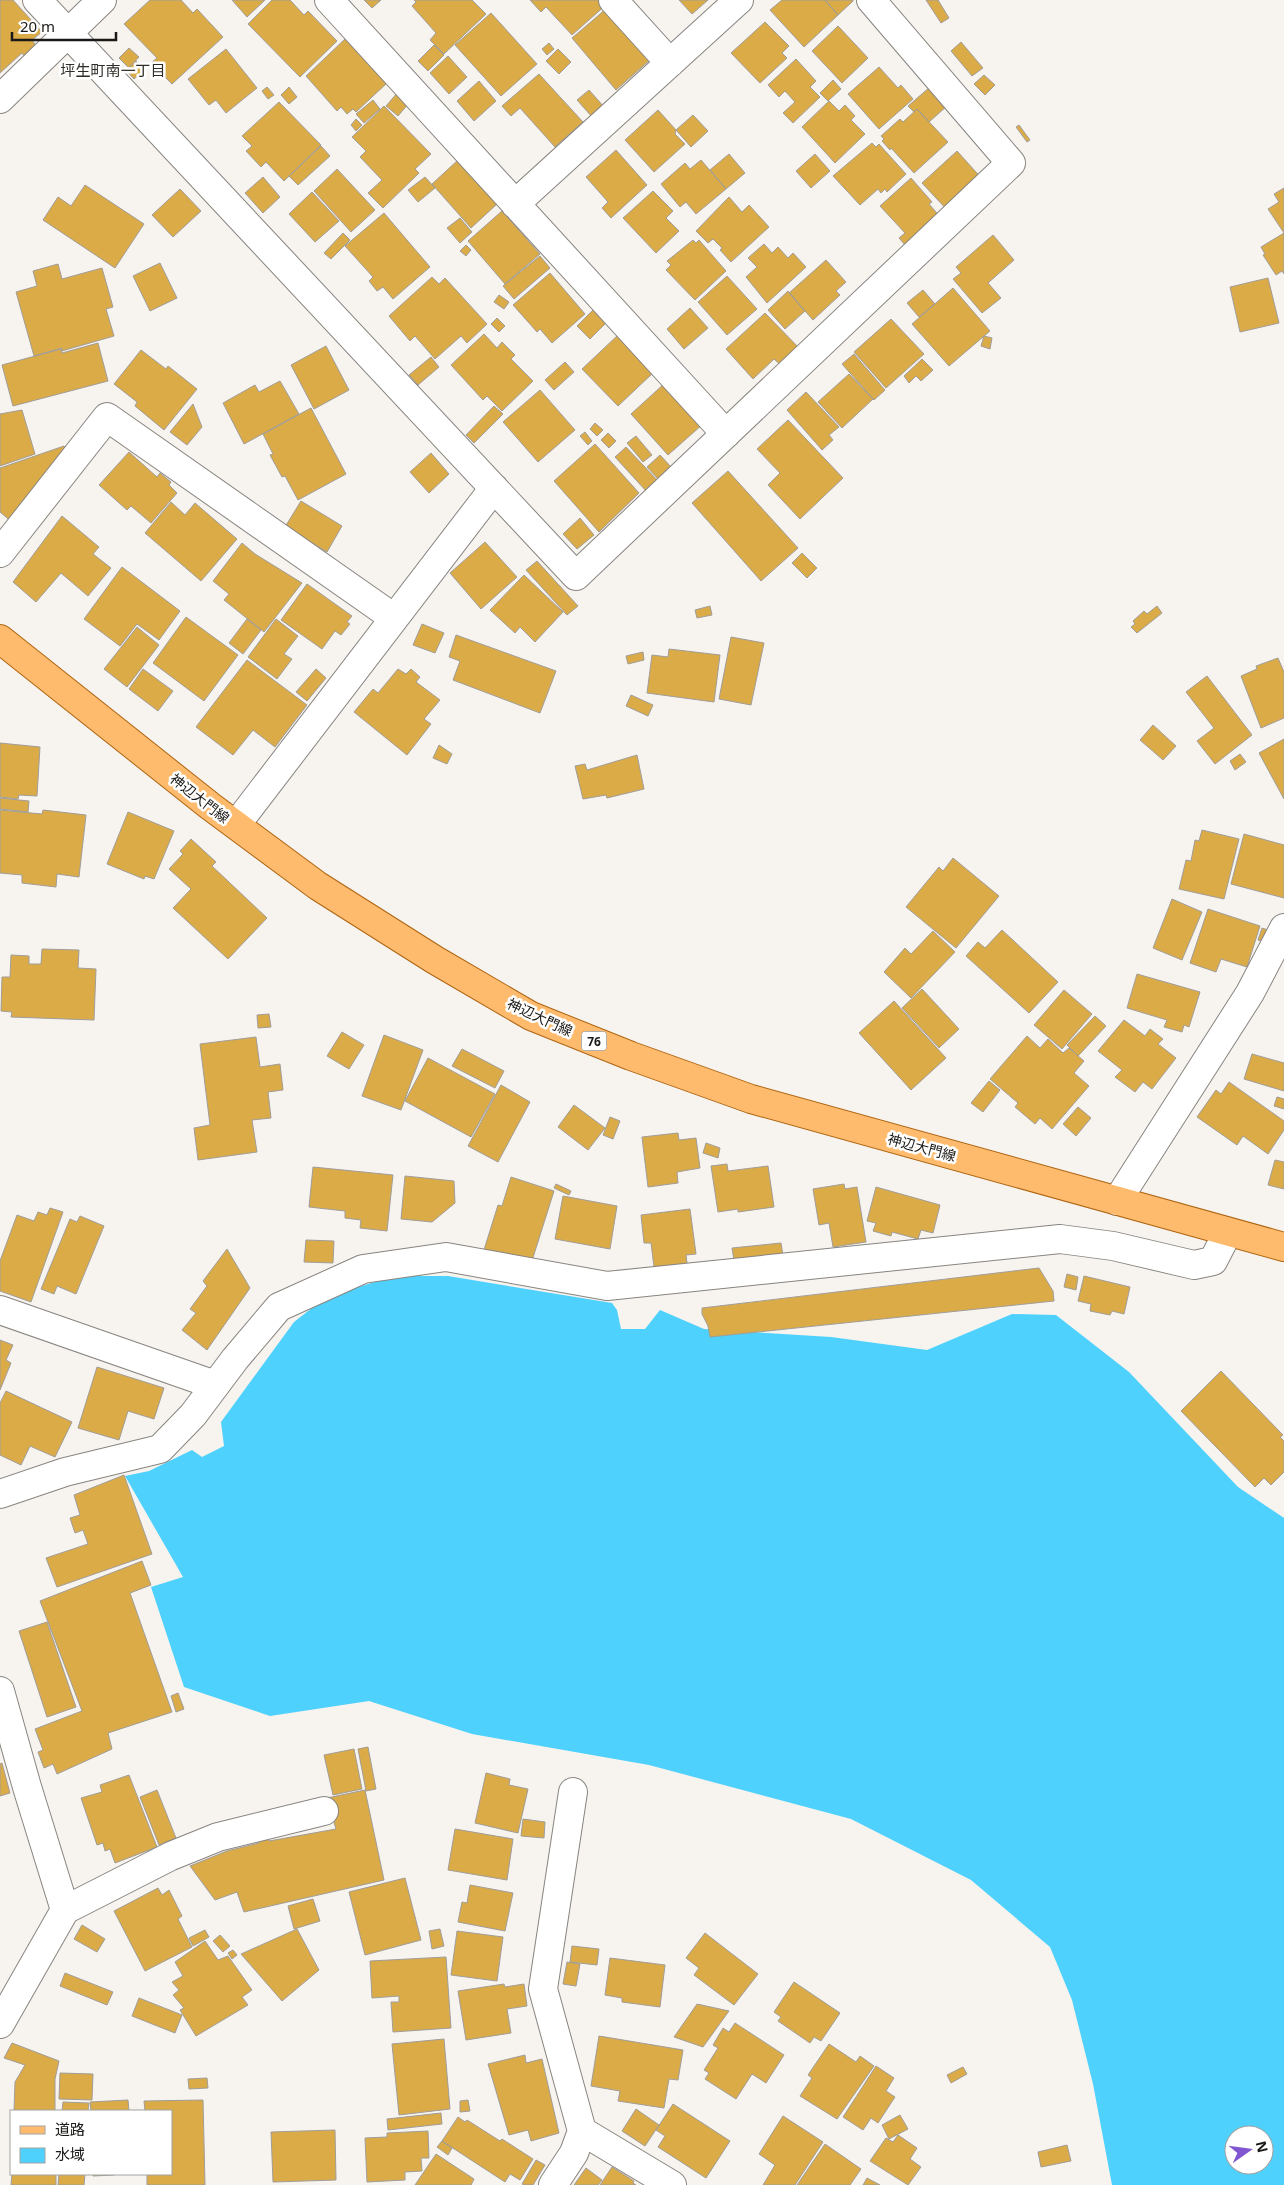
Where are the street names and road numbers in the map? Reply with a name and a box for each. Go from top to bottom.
street label: 神辺大門線 [167,769,233,827]
street label: 神辺大門線 [504,994,576,1040]
road number: 76 [582,1032,606,1050]
street label: 神辺大門線 [886,1129,958,1165]

